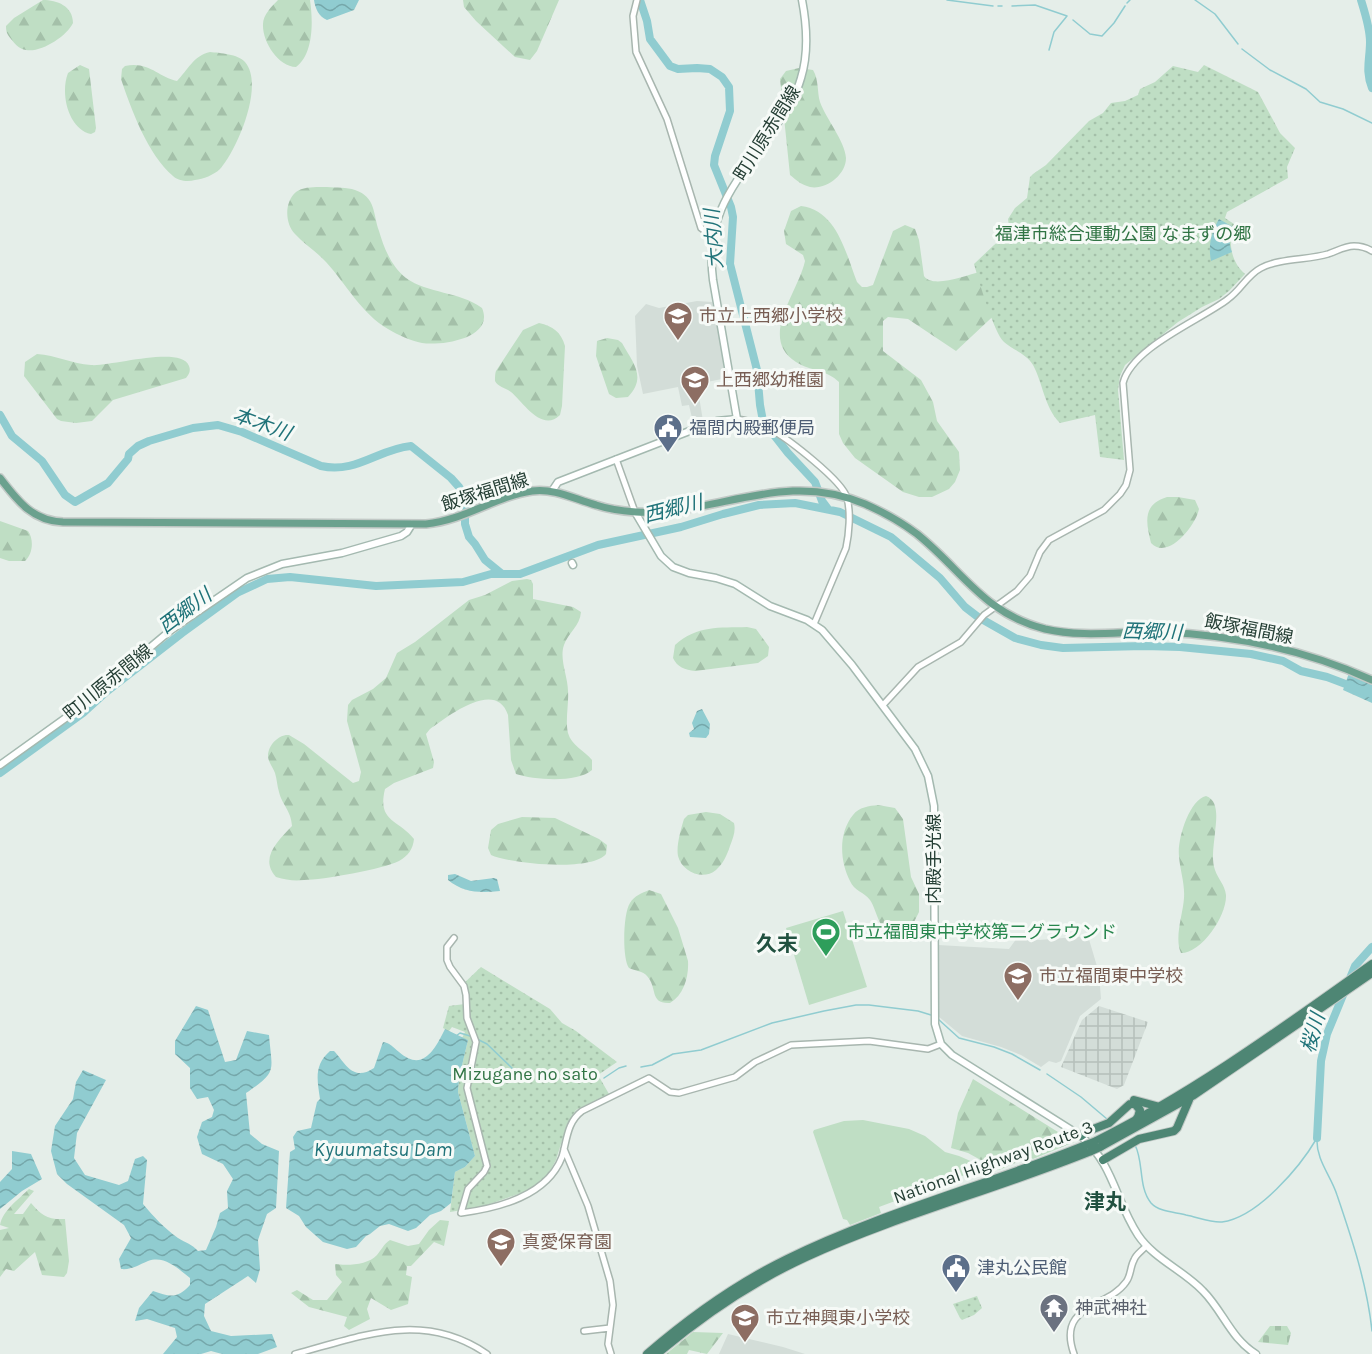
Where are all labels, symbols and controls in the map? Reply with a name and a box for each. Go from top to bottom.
street label: 町川原赤間線 [729,81,805,185]
water label: 大内川 [700,206,728,270]
park label: 福津市総合運動公園 なまずの郷 [995,223,1251,245]
school or university icon: 市立上西郷小学校 [662,300,694,342]
place label: 市立上西郷小学校 [699,305,843,327]
school or university icon: 上西郷幼稚園 [679,364,711,406]
place label: 上西郷幼稚園 [716,369,824,391]
water label: 本木川 [230,403,296,446]
public building icon: 福間内殿郵便局 [652,412,684,454]
place label: 福間内殿郵便局 [689,417,815,439]
street label: 飯塚福間線 [439,468,531,516]
water label: 西郷川 [641,490,707,527]
water label: 西郷川 [154,583,217,638]
street label: 飯塚福間線 [1203,610,1295,648]
water label: 西郷川 [1122,619,1184,645]
street label: 町川原赤間線 [59,639,157,725]
street label: 内殿手光線 [923,814,945,904]
sports icon: 市立福間東中学校第二グラウンド [810,916,842,958]
place label: 市立福間東中学校第二グラウンド [847,921,1117,943]
district label: 久末 [756,932,798,956]
school or university icon: 市立福間東中学校 [1002,960,1034,1002]
place label: 市立福間東中学校 [1039,965,1183,987]
water label: 桜川 [1296,1009,1330,1055]
park label: Mizugane no sato [452,1063,598,1085]
street label: National Highway Route 3 [890,1116,1096,1208]
water label: Kyuumatsu Dam [314,1138,452,1161]
district label: 津丸 [1084,1190,1126,1214]
school or university icon: 真愛保育園 [485,1226,517,1268]
place label: 真愛保育園 [522,1231,612,1253]
public building icon: 津丸公民館 [940,1252,972,1294]
place label: 津丸公民館 [977,1257,1067,1279]
temple icon: 神武神社 [1038,1292,1070,1334]
place label: 神武神社 [1075,1297,1147,1319]
school or university icon: 市立神興東小学校 [729,1302,761,1344]
place label: 市立神興東小学校 [766,1307,910,1329]

